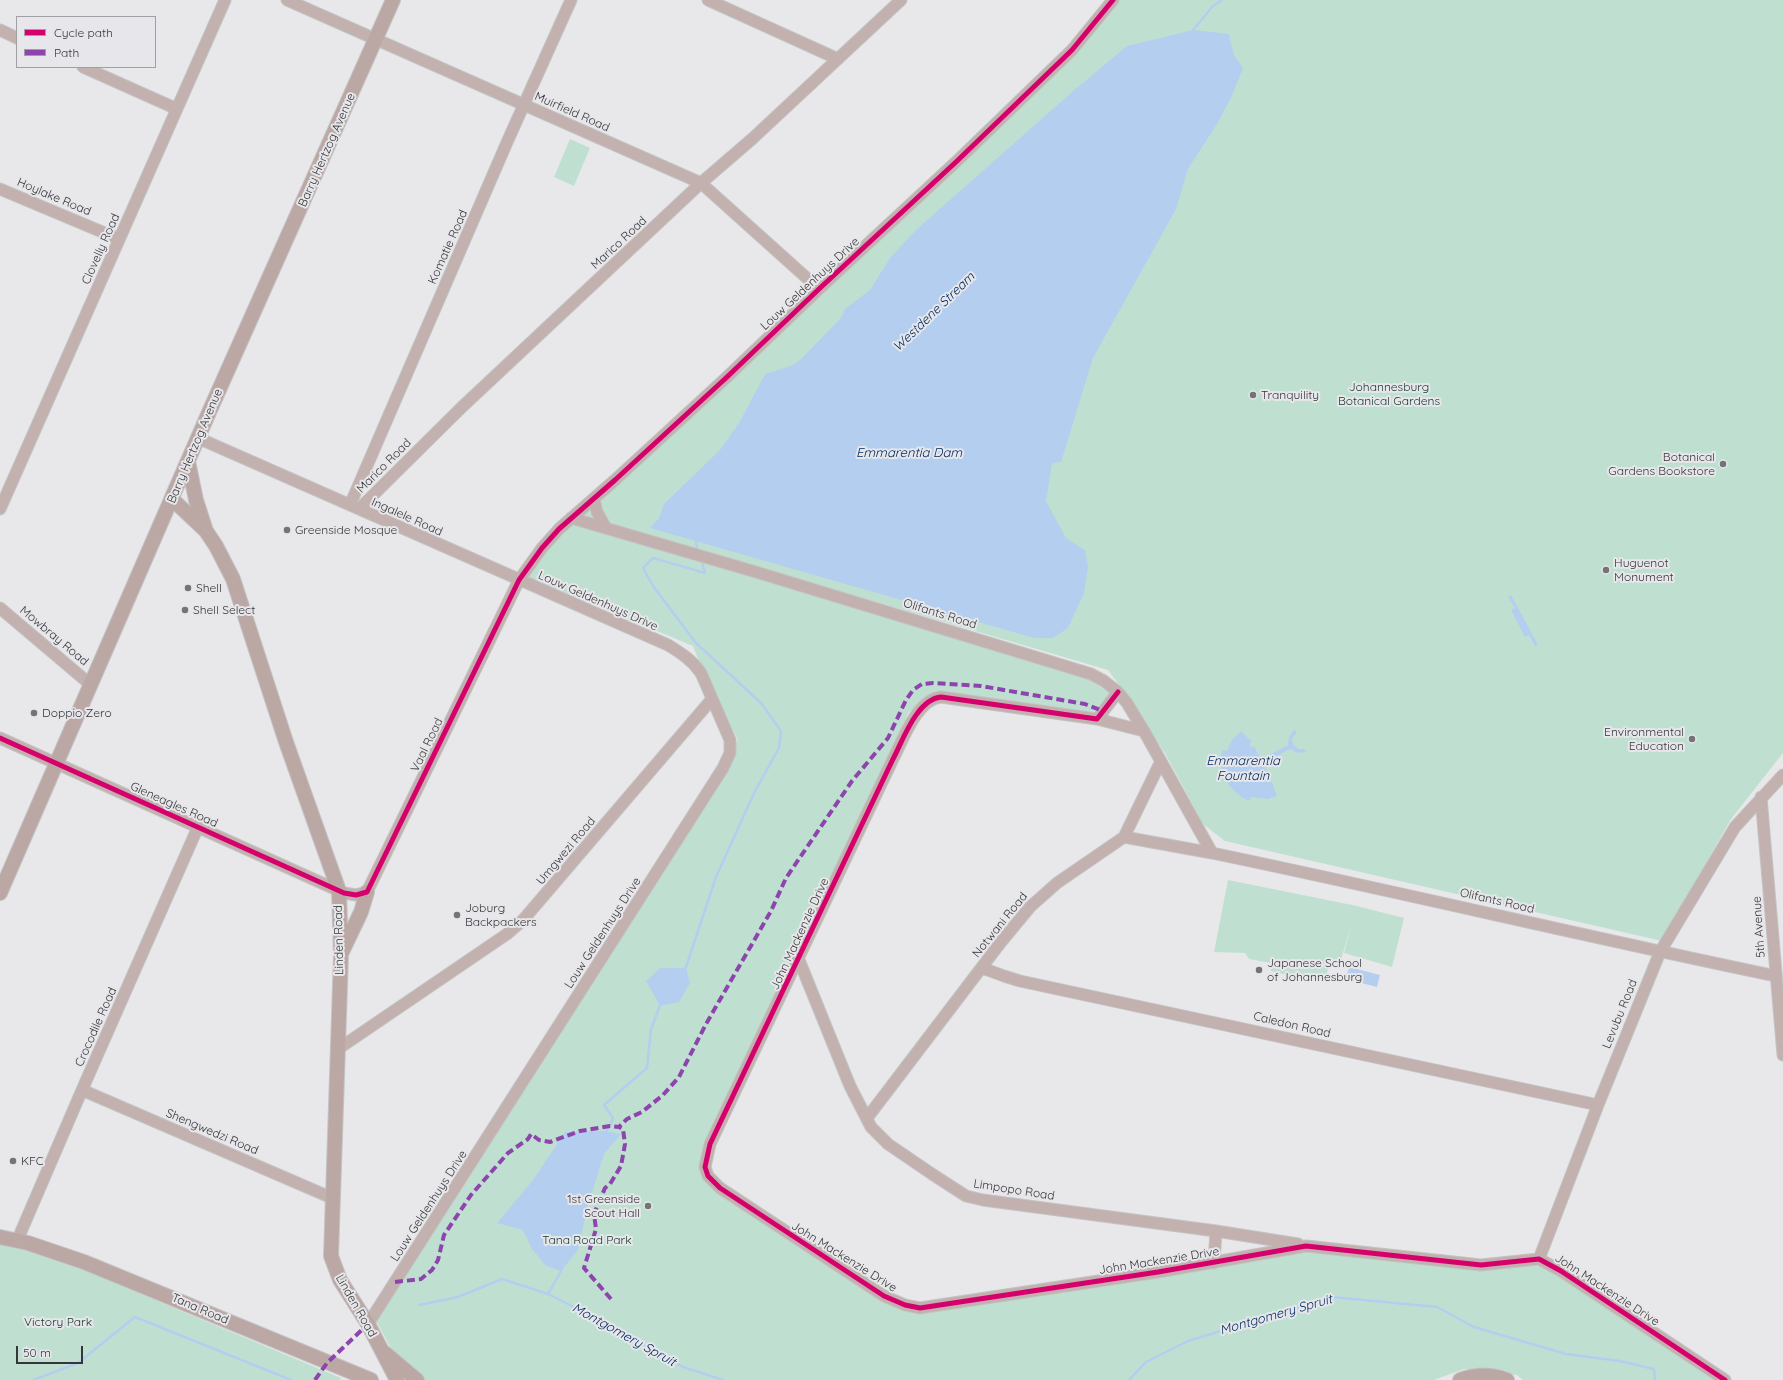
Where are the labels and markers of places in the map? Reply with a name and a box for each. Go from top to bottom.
place label: Tranquility [1261,388,1319,402]
marker: Tranquility [1248,390,1258,400]
place label: Botanical Gardens Bookstore [1608,450,1715,478]
marker: Botanical Gardens Bookstore [1718,459,1728,469]
place label: Greenside Mosque [295,523,397,537]
marker: Greenside Mosque [282,525,292,535]
place label: Huguenot Monument [1614,556,1674,584]
marker: Huguenot Monument [1601,565,1611,575]
place label: Shell [196,581,222,595]
marker: Shell [183,583,193,593]
place label: Shell Select [193,603,255,617]
marker: Shell Select [180,605,190,615]
place label: Doppio Zero [42,706,112,720]
marker: Doppio Zero [29,708,39,718]
place label: Environmental Education [1604,725,1684,753]
marker: Environmental Education [1687,734,1697,744]
place label: Joburg Backpackers [465,901,537,929]
marker: Joburg Backpackers [452,910,462,920]
place label: Japanese School of Johannesburg [1267,956,1362,984]
marker: Japanese School of Johannesburg [1254,965,1264,975]
place label: KFC [21,1154,44,1168]
marker: KFC [8,1156,18,1166]
place label: 1st Greenside Scout Hall [567,1192,640,1220]
marker: 1st Greenside Scout Hall [643,1201,653,1211]

